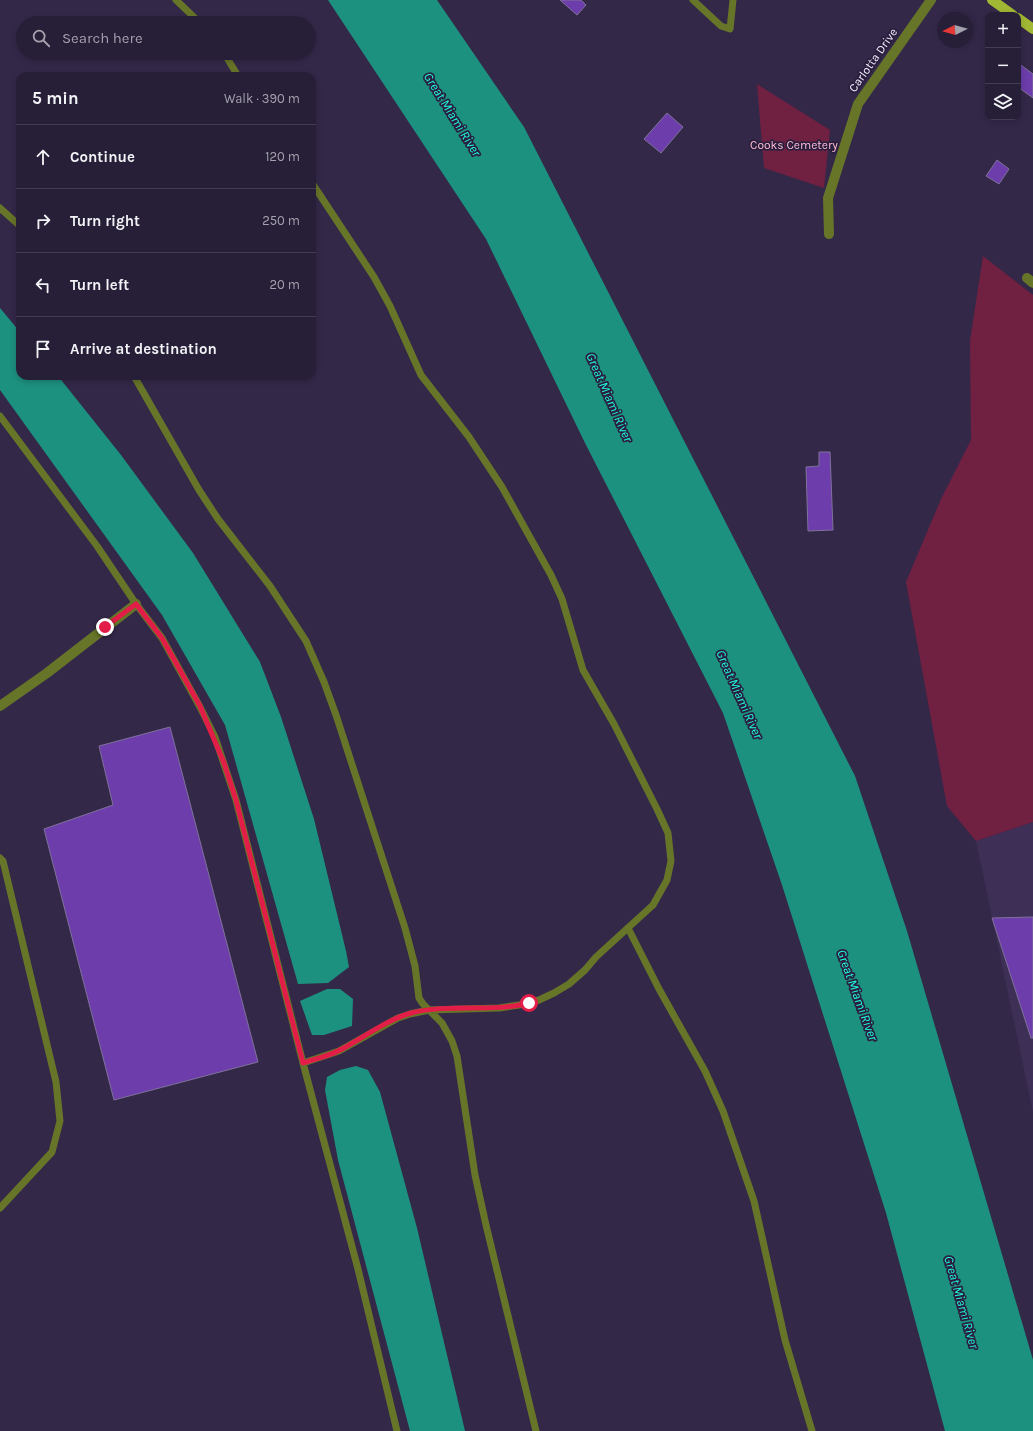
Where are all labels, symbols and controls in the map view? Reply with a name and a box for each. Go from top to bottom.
north arrow [937,12,973,48]
map controls [985,12,1021,120]
button: + [985,12,1021,48]
search box [16,16,316,60]
street label: Carlotta Drive [846,25,900,95]
icon: search [30,27,52,49]
text: Search here [62,29,143,47]
button: − [985,48,1021,84]
water label: Great Miami River [421,70,485,159]
button: layers [985,84,1021,120]
text: 5 min [32,88,79,108]
text: Walk · 390 m [224,91,300,106]
park label: Cooks Cemetery [750,138,838,152]
icon: ahead [32,146,54,168]
text: Continue [70,148,135,166]
text: 120 m [265,149,300,164]
icon: right [32,210,54,232]
text: Turn right [70,212,140,230]
text: 250 m [262,213,300,228]
icon: left [32,274,54,296]
text: Turn left [70,276,129,294]
text: 20 m [270,277,300,292]
icon: arrive [32,338,54,360]
text: Arrive at destination [70,340,217,358]
water label: Great Miami River [583,350,636,445]
route end [96,618,114,636]
water label: Great Miami River [713,647,766,742]
water label: Great Miami River [834,948,881,1043]
route start [520,994,538,1012]
water label: Great Miami River [941,1254,982,1351]

